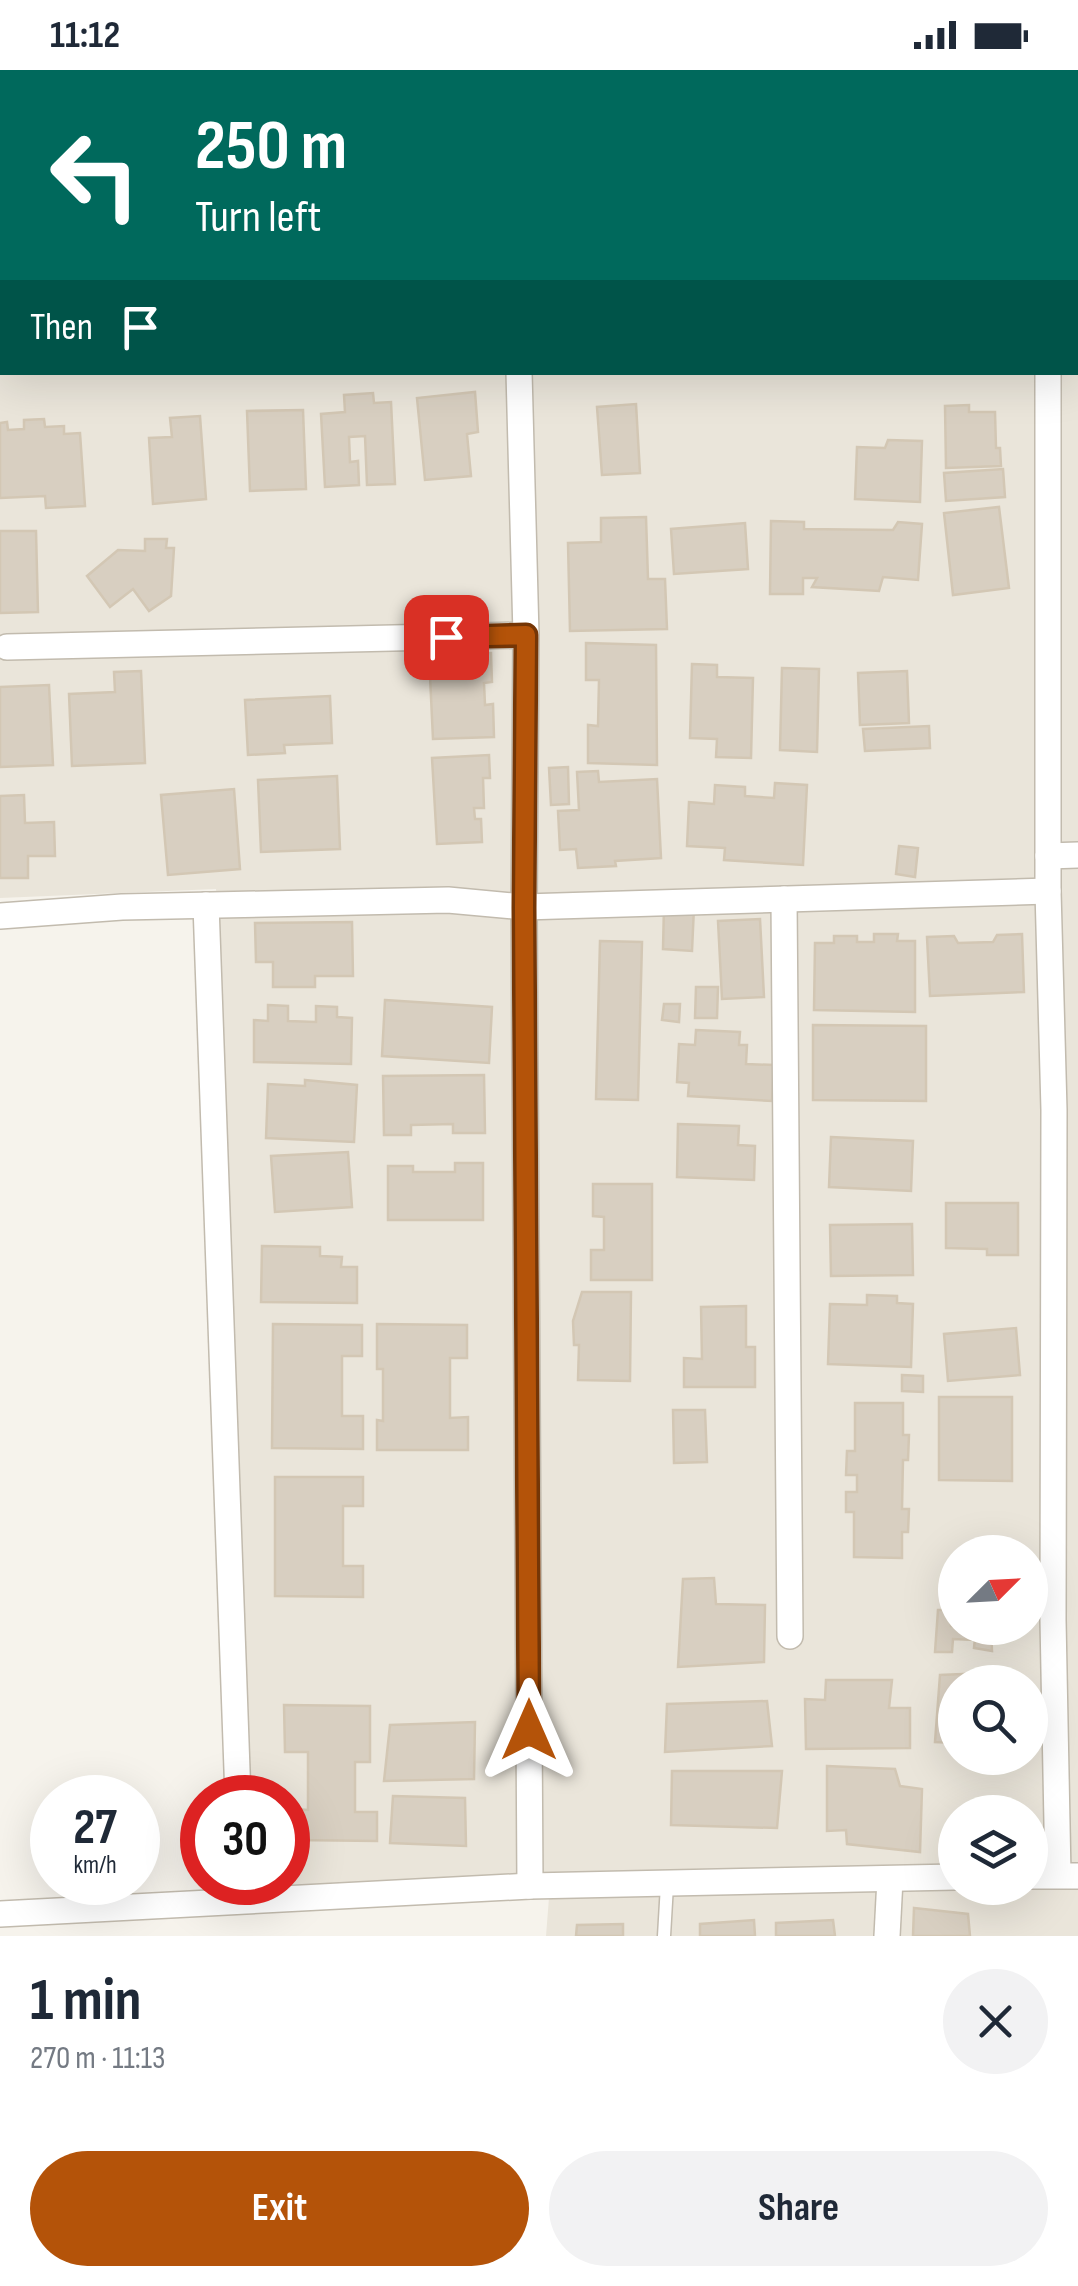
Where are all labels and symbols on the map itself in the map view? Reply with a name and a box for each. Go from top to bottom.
pin [404,595,489,680]
north arrow [938,1535,1048,1645]
position arrow [477,1678,581,1782]
speed limit sign: 30 [180,1775,310,1905]

